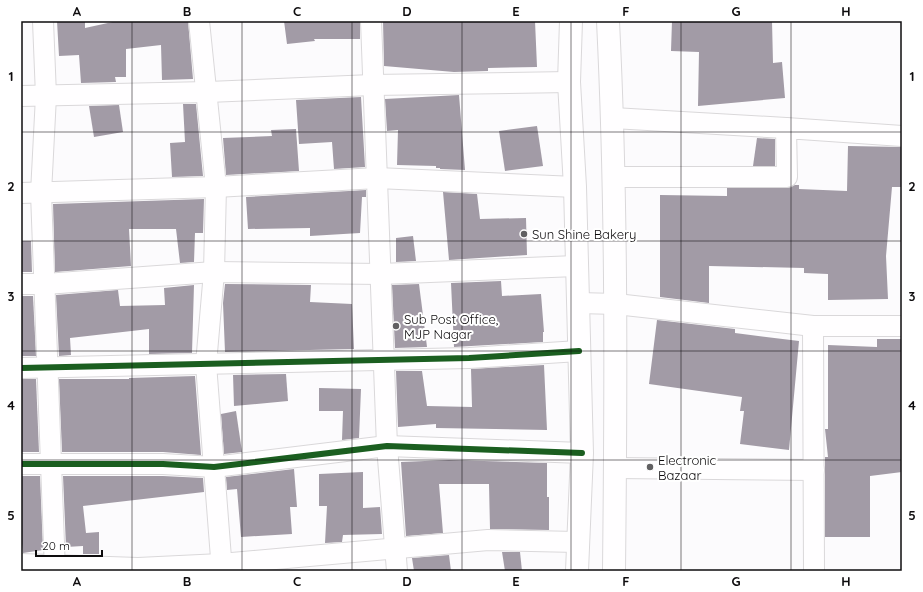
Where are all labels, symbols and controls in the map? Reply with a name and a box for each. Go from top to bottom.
text: A [73,3,82,19]
text: B [183,3,191,19]
text: C [293,3,301,19]
text: D [402,3,412,19]
text: E [512,3,520,19]
text: F [622,3,630,19]
text: G [731,3,741,19]
text: H [841,3,851,19]
text: 1 [8,68,14,84]
text: 1 [909,68,915,84]
text: 2 [7,178,15,194]
text: 2 [908,178,916,194]
place label: Sun Shine Bakery [532,226,636,242]
marker: Sun Shine Bakery [519,229,529,239]
text: 3 [8,288,15,304]
text: 3 [909,288,916,304]
place label: Sub Post Office, MJP Nagar [404,311,499,342]
marker: Sub Post Office, MJP Nagar [391,321,401,331]
text: 4 [7,397,15,413]
text: 4 [908,397,916,413]
place label: Electronic Bazaar [658,452,717,483]
marker: Electronic Bazaar [645,462,655,472]
text: 5 [7,507,15,523]
text: 5 [908,507,916,523]
scale bar [36,532,102,558]
text: 20 m [42,538,70,553]
text: A [73,573,82,589]
text: B [183,573,191,589]
text: C [293,573,301,589]
text: D [402,573,412,589]
text: E [512,573,520,589]
text: F [622,573,630,589]
text: G [731,573,741,589]
text: H [841,573,851,589]

